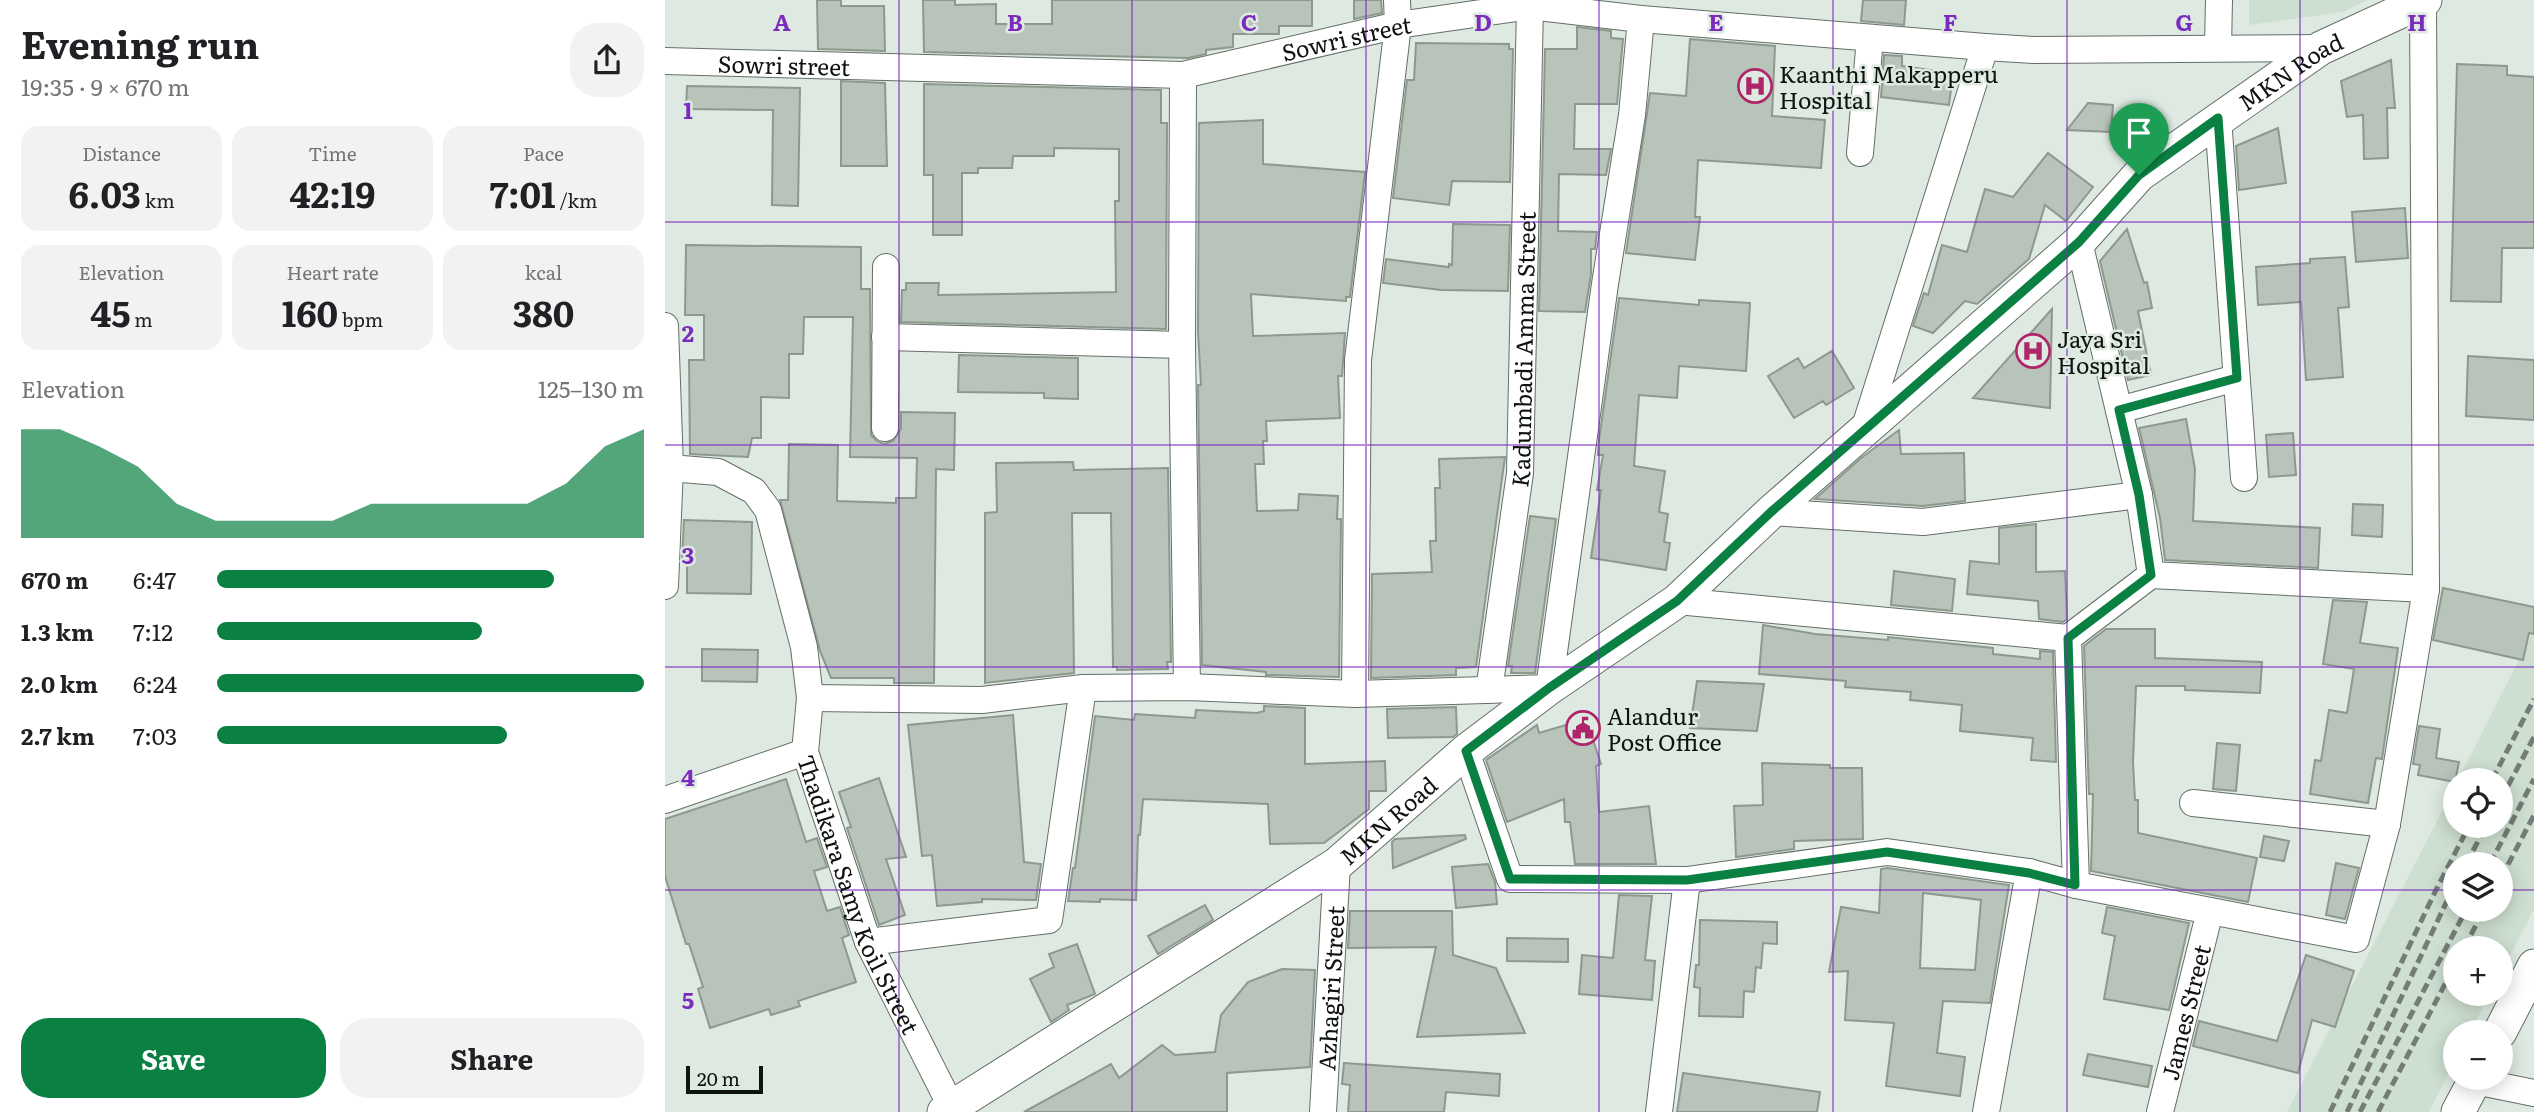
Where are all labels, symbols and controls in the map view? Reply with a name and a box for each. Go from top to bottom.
text: A [773,4,791,38]
text: B [1007,4,1023,38]
text: C [1241,4,1257,38]
text: D [1474,4,1492,38]
text: E [1708,4,1724,38]
text: F [1943,4,1958,38]
text: G [2175,4,2193,38]
text: H [2407,4,2427,38]
street label: Sowri street [1278,6,1414,69]
text: Evening run [21,14,259,71]
button: share [570,23,644,97]
street label: MKN Road [2231,23,2348,118]
street label: Sowri street [717,45,851,83]
place label: Kaanthi Makapperu Hospital [1779,56,1998,116]
hospital icon: Kaanthi Makapperu Hospital [1736,67,1774,105]
text: 19:35 · 9 × 670 m [21,69,190,103]
text: 1 [683,92,693,126]
pin [2109,103,2169,175]
icon: arrive [2120,114,2158,152]
text: Distance [82,139,161,167]
text: Time [308,139,357,167]
text: Pace [523,139,564,167]
text: 6.03 [68,167,141,219]
text: 42:19 [289,167,376,219]
text: 7:01 [490,167,556,219]
text: km [141,186,175,214]
text: /km [556,186,597,214]
street label: Kadumbadi Amma Street [1501,210,1543,489]
text: Elevation [79,258,164,286]
text: Heart rate [286,258,379,286]
text: kcal [525,258,562,286]
text: 45 [90,286,130,338]
text: 160 [282,286,338,338]
text: 380 [513,286,574,338]
text: m [130,305,153,333]
text: bpm [338,305,383,333]
text: 2 [682,315,694,349]
place label: Jaya Sri Hospital [2057,321,2150,381]
hospital icon: Jaya Sri Hospital [2014,332,2052,370]
text: Elevation [21,371,125,405]
text: 125–130 m [538,371,644,405]
text: 3 [682,537,694,571]
text: 670 m [21,562,89,596]
text: 6:47 [133,562,176,596]
text: 1.3 km [21,614,94,648]
text: 7:12 [133,614,173,648]
text: 2.0 km [21,666,98,700]
text: 6:24 [133,666,177,700]
place label: Alandur Post Office [1607,698,1722,758]
public building icon: Alandur Post Office [1564,709,1602,747]
text: 2.7 km [21,718,95,752]
text: 7:03 [133,718,177,752]
street label: Thadikara Samy Koil Street [790,750,929,1040]
text: 4 [681,759,695,793]
street label: MKN Road [1331,767,1444,872]
map controls [2443,768,2513,1090]
button: locate [2443,768,2513,838]
button: layers [2443,852,2513,922]
street label: Azhagiri Street [1308,904,1352,1072]
button: + [2443,936,2513,1006]
street label: James Street [2152,940,2218,1083]
text: 5 [682,982,694,1016]
button: Save [21,1018,326,1098]
button: Share [340,1018,644,1098]
button: − [2443,1020,2513,1090]
scale bar [686,1063,763,1095]
text: 20 m [697,1064,740,1092]

